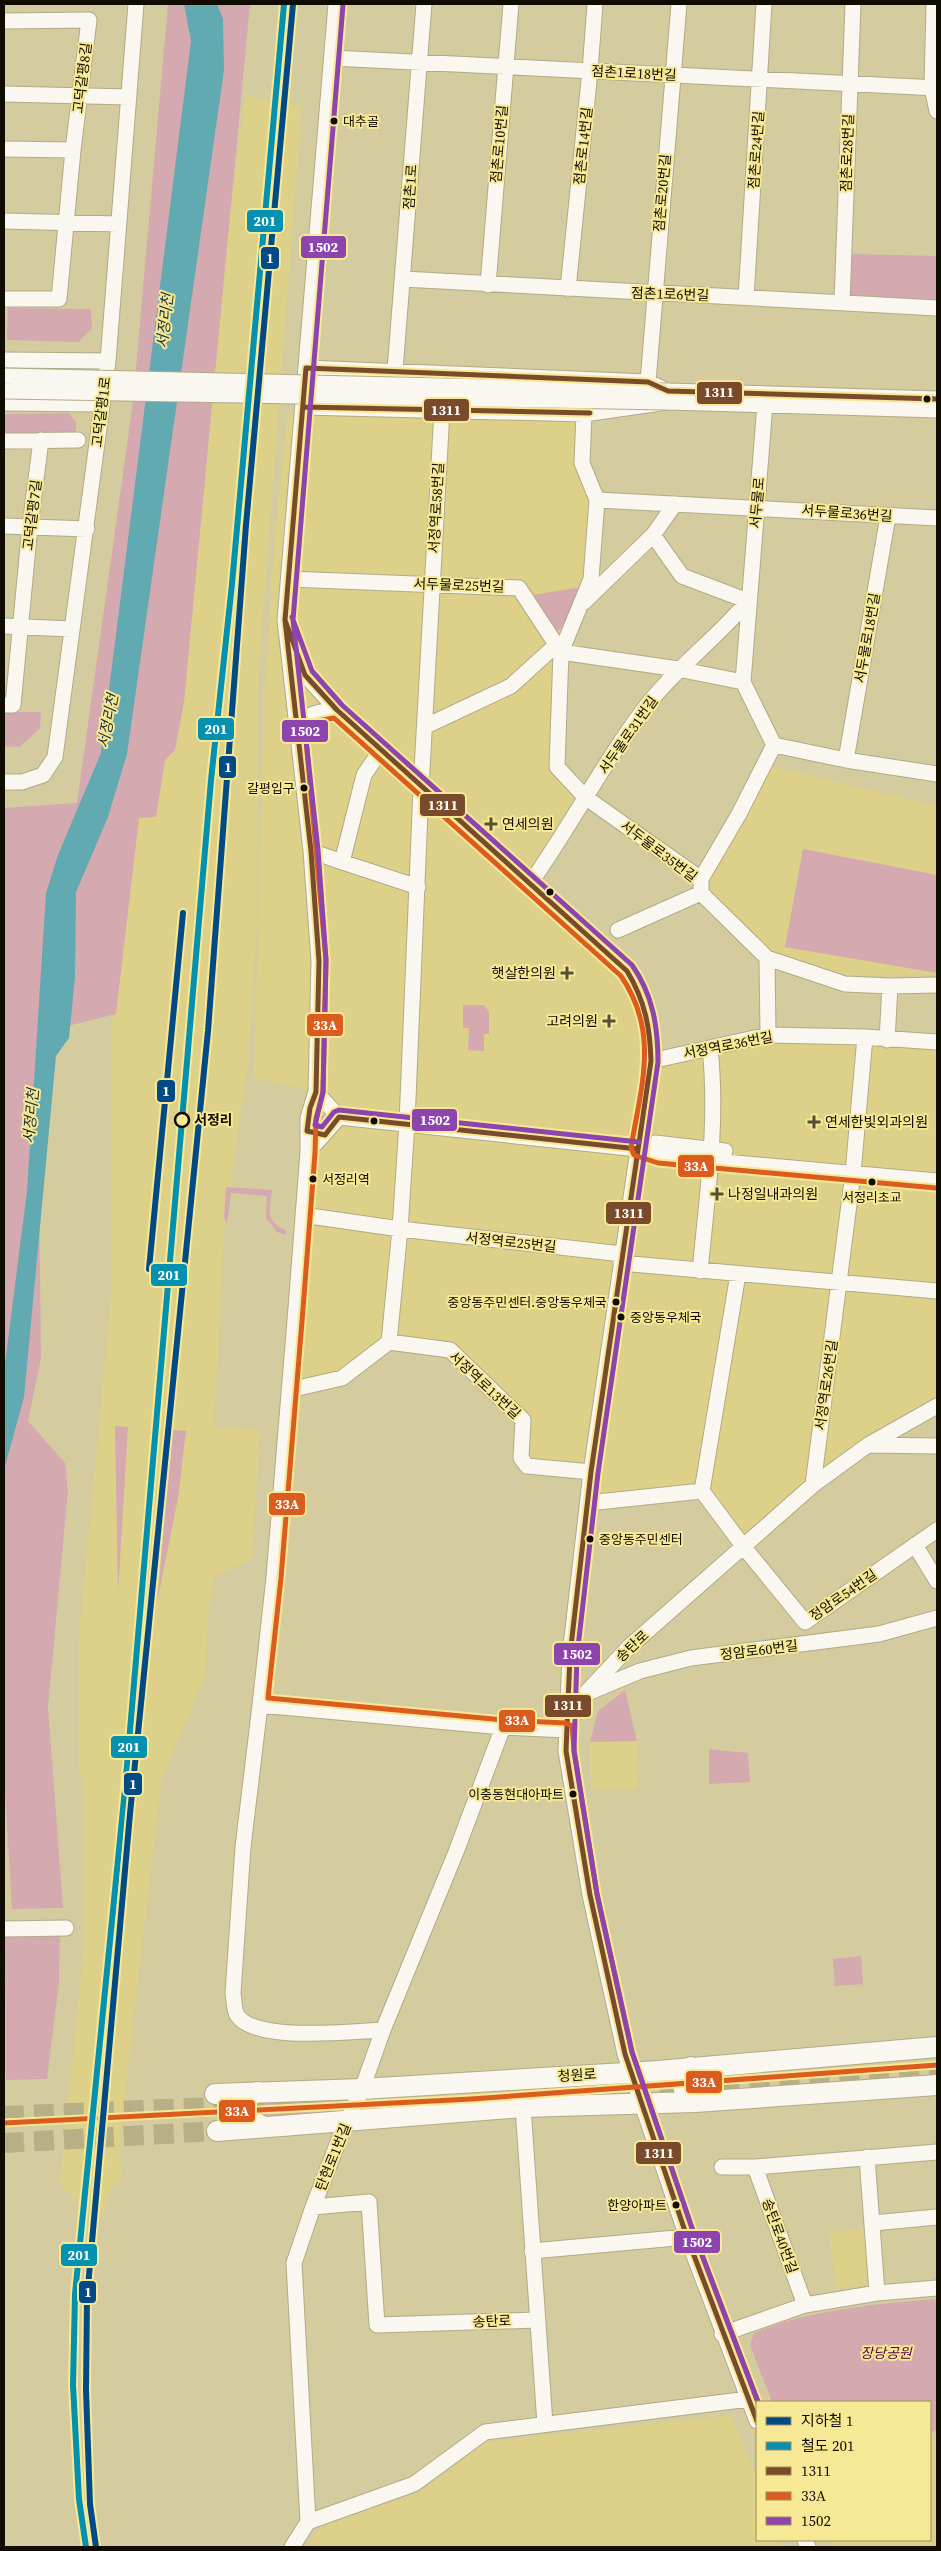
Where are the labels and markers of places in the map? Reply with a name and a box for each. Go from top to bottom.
place label: 대추골 [343,113,379,130]
marker: 대추골 [329,116,339,126]
unlabelled marker [922,394,932,404]
place label: 갈평입구 [247,780,295,797]
marker: 갈평입구 [299,783,309,793]
place label: 연세의원 [502,814,554,834]
marker: 연세의원 [484,817,498,831]
unlabelled marker [545,887,555,897]
place label: 햇살한의원 [492,963,556,983]
marker: 햇살한의원 [560,966,574,980]
place label: 고려의원 [546,1011,598,1031]
marker: 고려의원 [602,1014,616,1028]
place label: 서정리 [194,1110,233,1130]
marker: 서정리 [174,1112,190,1128]
place label: 연세한빛외과의원 [825,1112,928,1132]
marker: 연세한빛외과의원 [807,1115,821,1129]
unlabelled marker [369,1116,379,1126]
place label: 서정리역 [322,1171,370,1188]
marker: 서정리역 [308,1174,318,1184]
marker: 서정리초교 [867,1177,877,1187]
place label: 나정일내과의원 [728,1184,818,1204]
marker: 나정일내과의원 [710,1187,724,1201]
place label: 서정리초교 [842,1189,902,1206]
place label: 중앙동주민센터.중앙동우체국 [448,1294,607,1311]
marker: 중앙동주민센터.중앙동우체국 [611,1297,621,1307]
place label: 중앙동우체국 [630,1309,702,1326]
marker: 중앙동우체국 [616,1312,626,1322]
place label: 중앙동주민센터 [599,1531,683,1548]
marker: 중앙동주민센터 [585,1534,595,1544]
place label: 이충동현대아파트 [468,1786,564,1803]
marker: 이충동현대아파트 [568,1789,578,1799]
place label: 한양아파트 [607,2197,667,2214]
marker: 한양아파트 [671,2200,681,2210]

